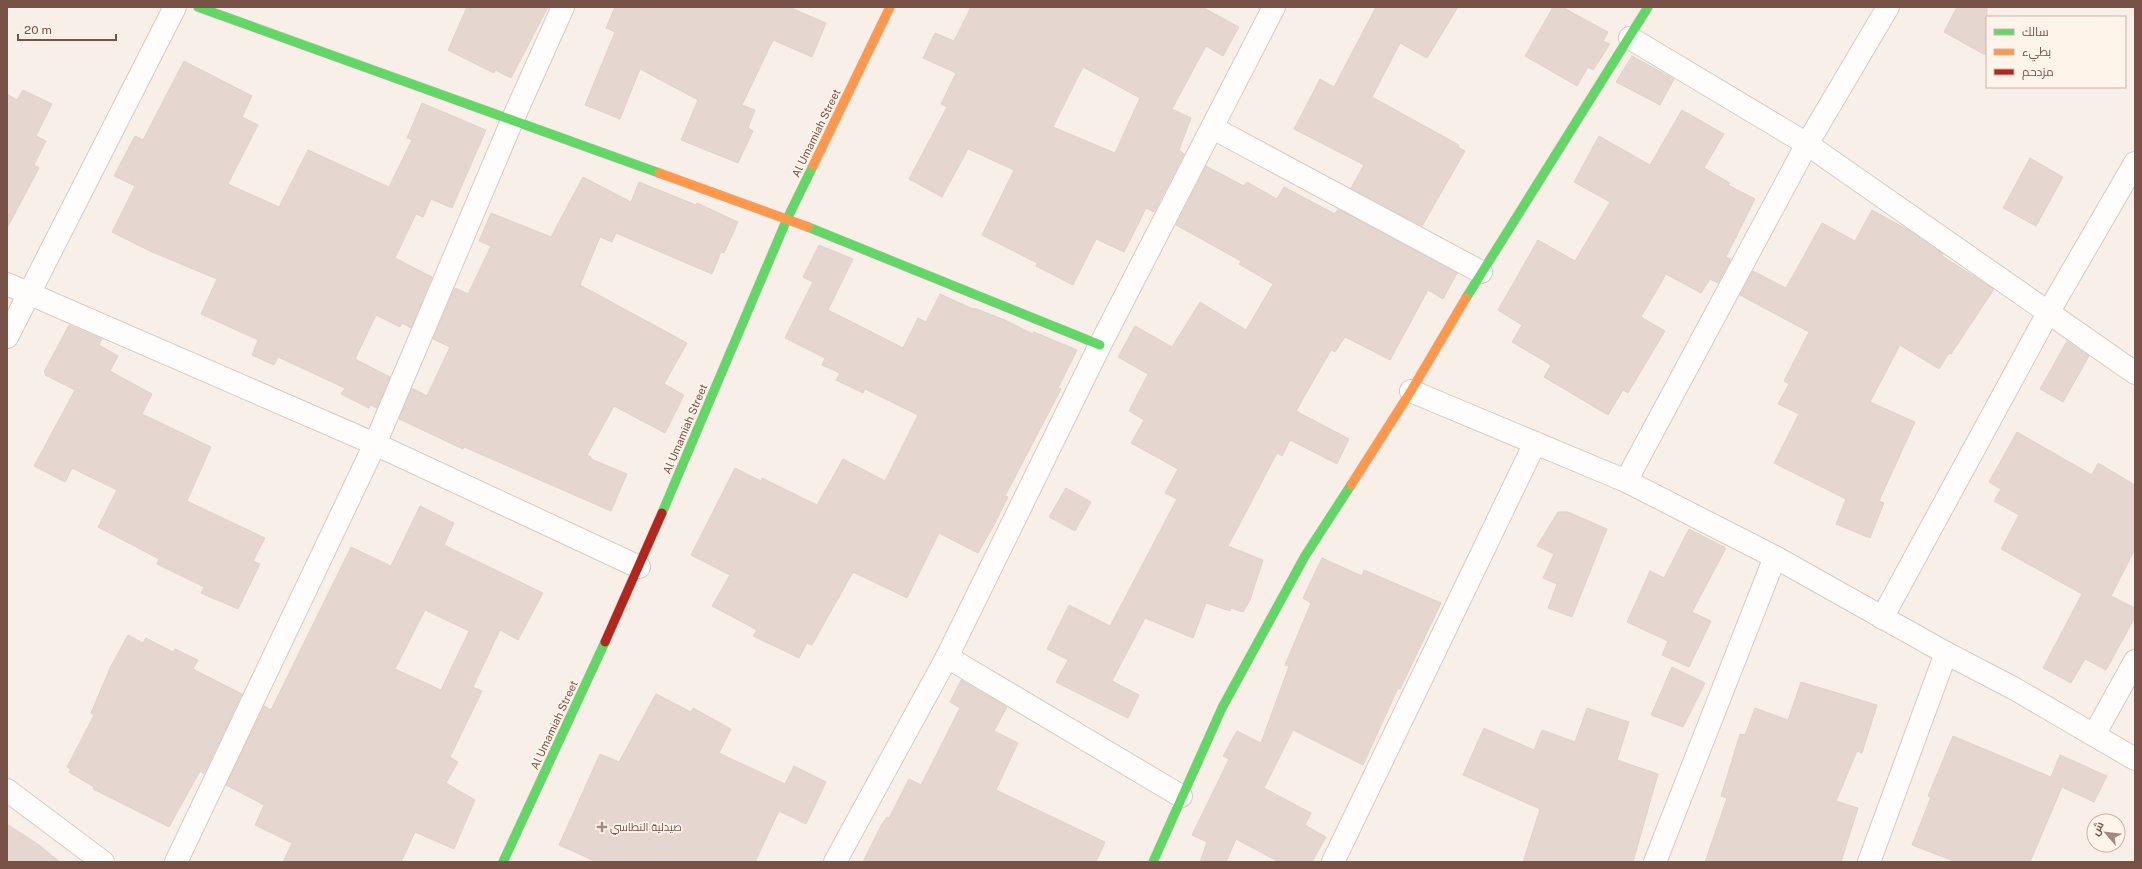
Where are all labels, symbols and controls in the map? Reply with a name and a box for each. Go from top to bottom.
scale bar [18,16,116,42]
legend [1986,16,2126,88]
text: 20 m [24,23,52,37]
text: سالك [2022,25,2049,39]
text: بطيء [2022,45,2051,62]
text: مزدحم [2022,65,2054,80]
street label: Al Umamiah Street [789,87,843,179]
street label: Al Umamiah Street [661,382,709,476]
street label: Al Umamiah Street [528,679,580,771]
north arrow [2086,813,2126,853]
text: ش [2089,819,2107,838]
place label: صيدلية النطاسي [610,821,682,835]
marker: صيدلية النطاسي [597,822,607,832]

